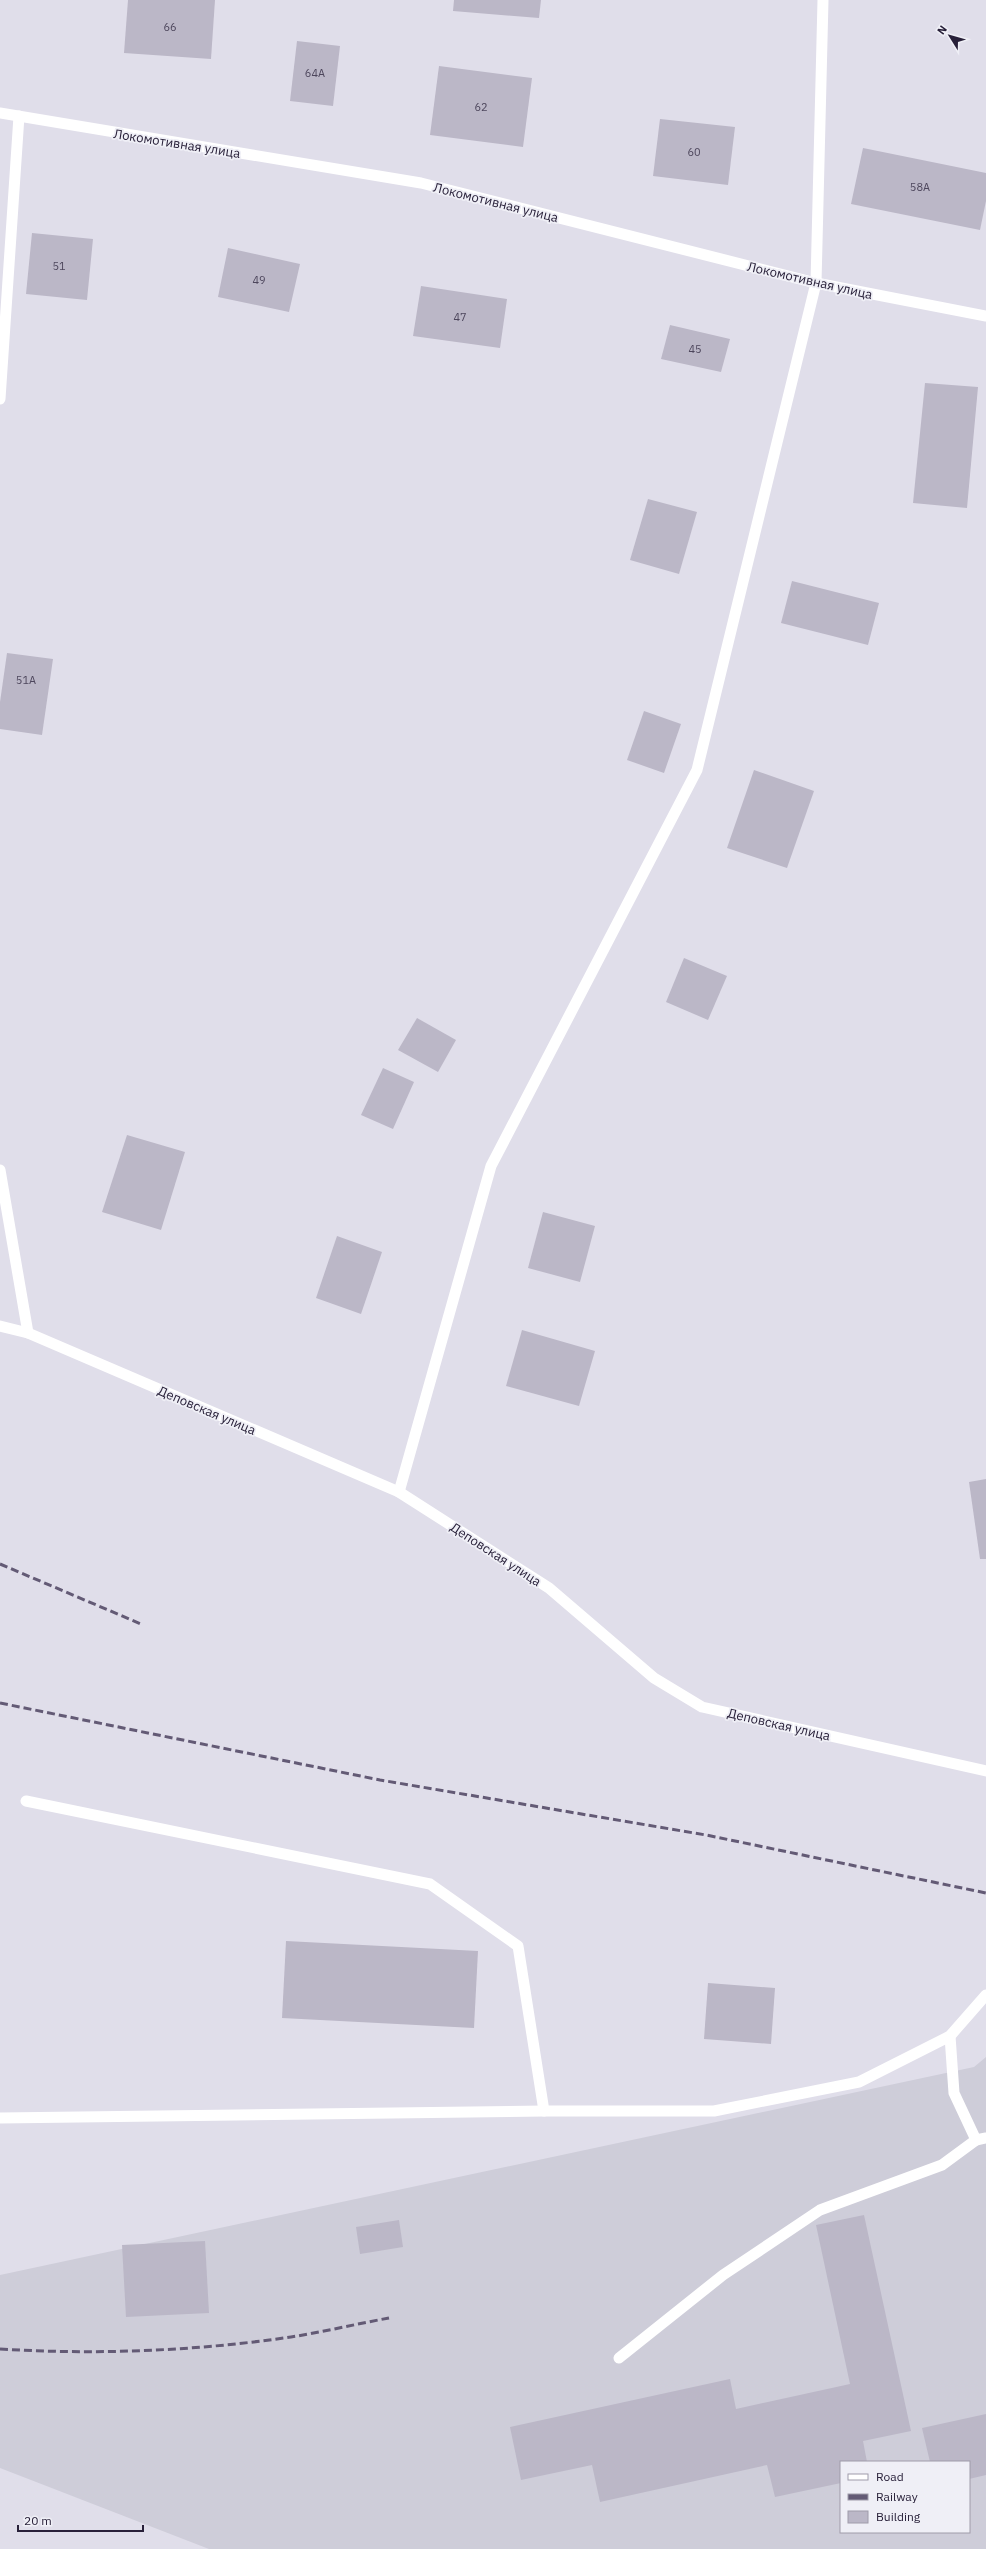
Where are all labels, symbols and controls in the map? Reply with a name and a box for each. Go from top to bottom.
north arrow [930,16,970,56]
house number: 66 [163,20,177,34]
text: N [934,23,950,37]
house number: 64А [305,66,325,80]
house number: 62 [474,100,488,114]
street label: Локомотивная улица [112,125,242,162]
house number: 60 [687,145,701,159]
street label: Локомотивная улица [432,179,560,226]
house number: 58А [910,180,930,194]
street label: Локомотивная улица [746,258,874,303]
house number: 51 [52,259,66,273]
house number: 49 [252,273,266,287]
house number: 47 [453,310,467,324]
house number: 45 [688,342,702,356]
house number: 51А [16,673,36,687]
street label: Деповская улица [155,1382,259,1439]
street label: Деповская улица [447,1519,544,1590]
street label: Деповская улица [726,1704,832,1745]
legend [840,2461,970,2533]
text: Road [876,2469,904,2484]
text: Railway [876,2489,918,2504]
scale bar [18,2507,143,2533]
text: Building [876,2509,921,2524]
text: 20 m [24,2513,52,2528]

